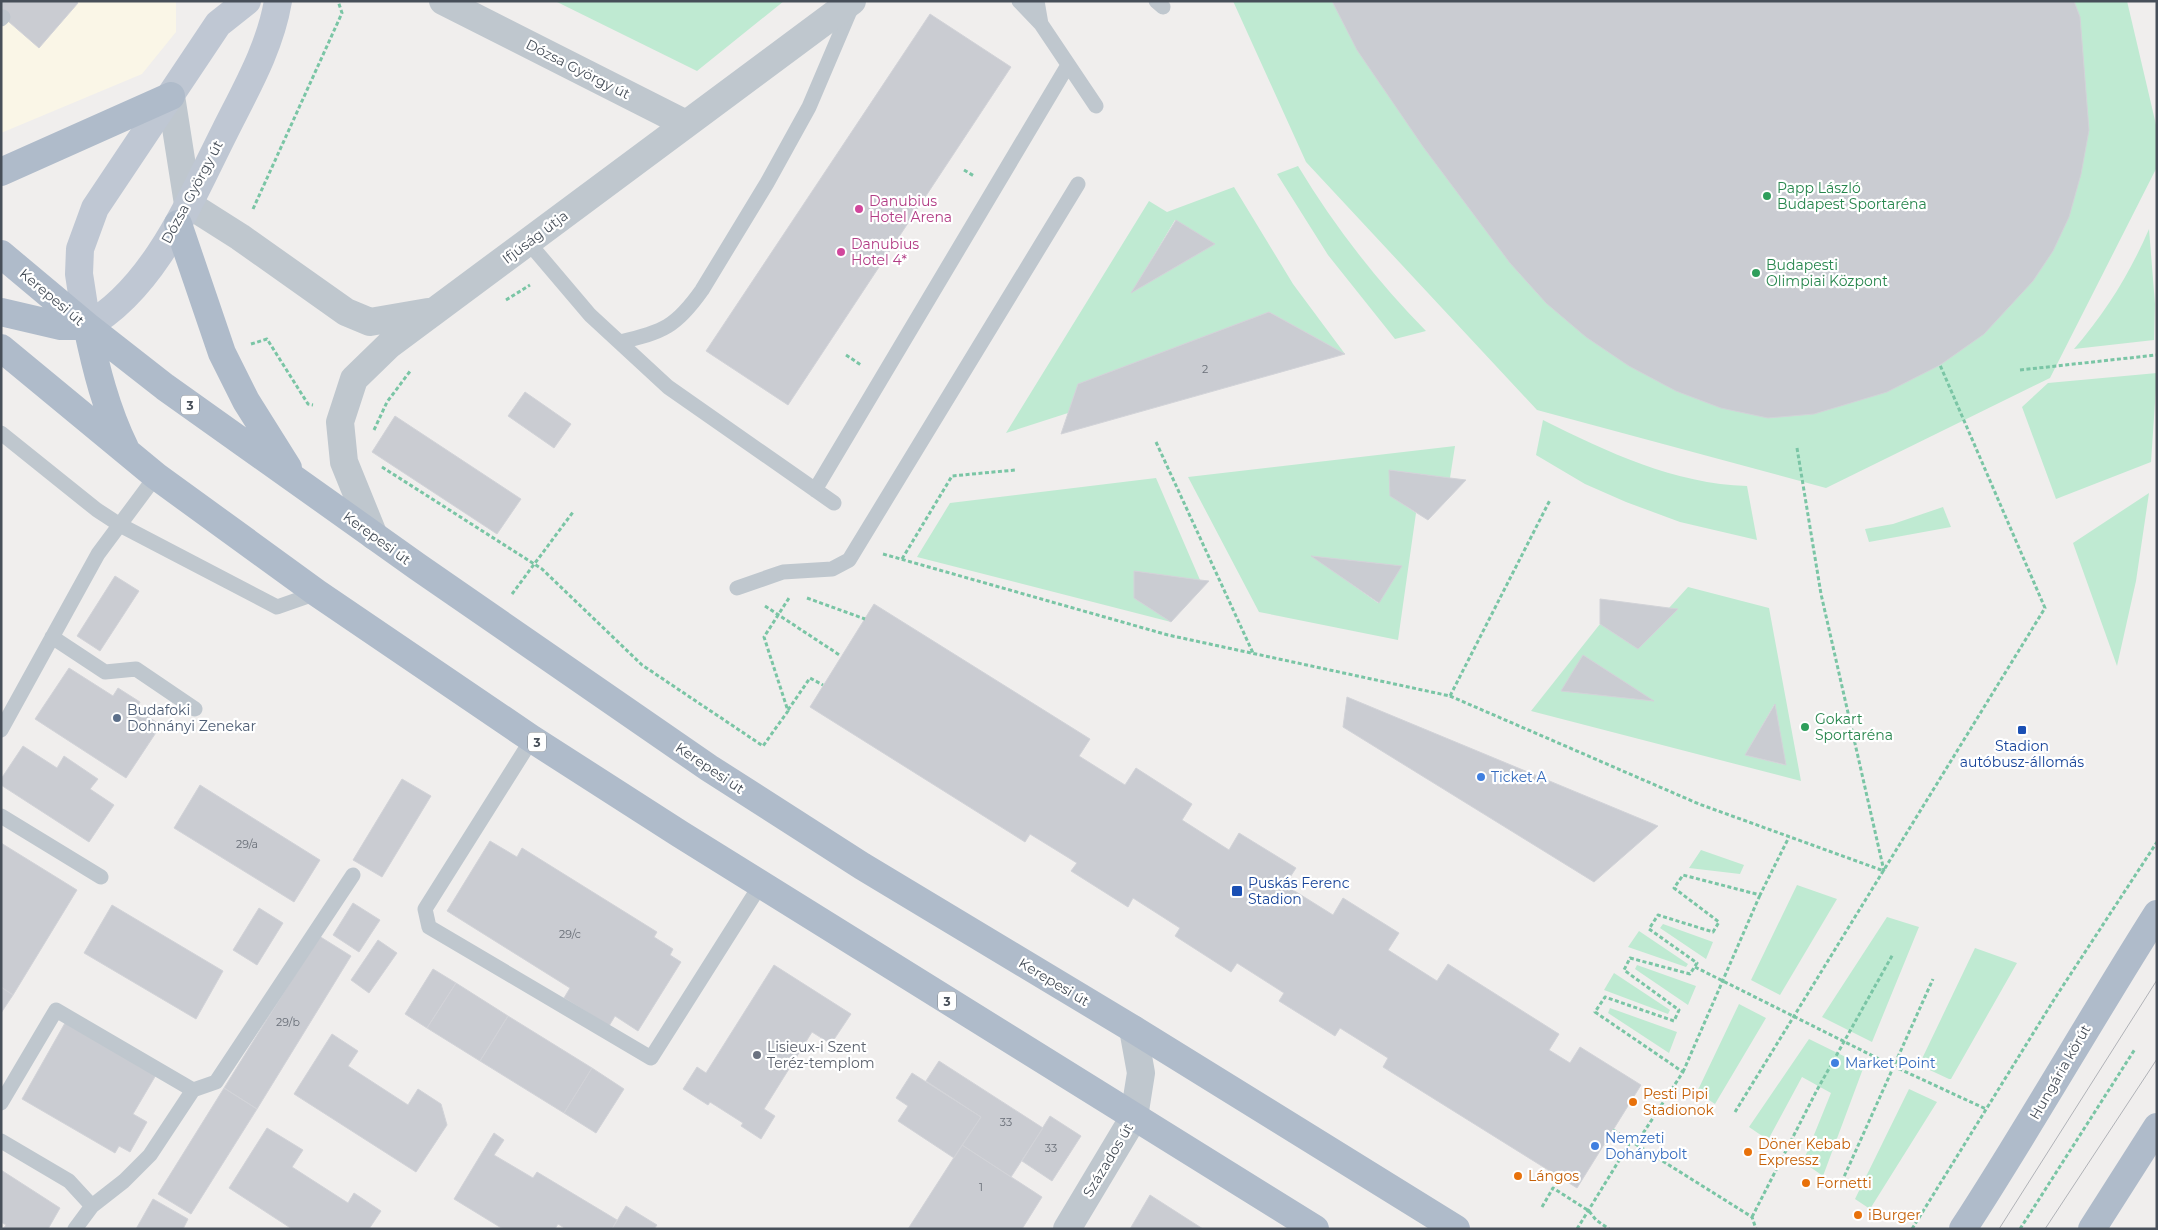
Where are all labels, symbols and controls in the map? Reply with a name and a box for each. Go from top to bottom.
street label: Dózsa György út [523,35,633,103]
street label: Dózsa György út [157,137,227,247]
place label: Papp László Budapest Sportaréna [1777,179,1927,213]
marker: Papp László Budapest Sportaréna [1761,190,1773,202]
place label: Danubius Hotel Arena [869,192,952,226]
marker: Danubius Hotel Arena [853,203,865,215]
street label: Ifjúság útja [499,206,571,268]
place label: Danubius Hotel 4* [851,235,919,269]
marker: Danubius Hotel 4* [835,246,847,258]
place label: Budapesti Olimpiai Központ [1766,256,1888,290]
street label: Kerepesi út [16,265,88,330]
marker: Budapesti Olimpiai Központ [1750,267,1762,279]
house number: 2 [1202,362,1208,376]
road number: 3 [181,396,199,414]
street label: Kerepesi út [340,507,415,569]
place label: Budafoki Dohnányi Zenekar [127,701,257,735]
place label: Gokart Sportaréna [1815,710,1893,744]
marker: Budafoki Dohnányi Zenekar [111,712,123,724]
marker: Gokart Sportaréna [1799,721,1811,733]
marker: Stadion autóbusz-állomás [2016,724,2028,736]
road number: 3 [528,732,546,752]
place label: Stadion autóbusz-állomás [1960,737,2084,771]
street label: Kerepesi út [672,738,748,798]
place label: Ticket A [1491,768,1547,786]
marker: Ticket A [1475,771,1487,783]
house number: 29/a [236,837,258,851]
place label: Puskás Ferenc Stadion [1248,874,1350,908]
marker: Puskás Ferenc Stadion [1230,884,1244,898]
house number: 29/c [559,927,581,941]
street label: Kerepesi út [1015,954,1093,1010]
road number: 3 [938,991,956,1010]
house number: 29/b [276,1015,300,1029]
street label: Hungária körút [2025,1021,2095,1123]
place label: Lisieux-i Szent Teréz-templom [767,1038,875,1072]
marker: Lisieux-i Szent Teréz-templom [751,1049,763,1061]
place label: Market Point [1845,1054,1936,1072]
marker: Market Point [1829,1057,1841,1069]
place label: Pesti Pipi Stadionok [1643,1085,1715,1119]
marker: Pesti Pipi Stadionok [1627,1096,1639,1108]
house number: 33 [1000,1115,1012,1129]
street label: Százados út [1079,1119,1137,1200]
place label: Nemzeti Dohánybolt [1605,1129,1688,1163]
place label: Döner Kebab Expressz [1758,1135,1851,1169]
marker: Nemzeti Dohánybolt [1589,1140,1601,1152]
house number: 33 [1045,1141,1057,1155]
marker: Döner Kebab Expressz [1742,1146,1754,1158]
place label: Lángos [1528,1167,1579,1185]
marker: Lángos [1512,1170,1524,1182]
place label: Fornetti [1816,1174,1872,1192]
marker: Fornetti [1800,1177,1812,1189]
house number: 1 [979,1180,983,1194]
place label: iBurger [1868,1206,1921,1224]
marker: iBurger [1852,1209,1864,1221]

